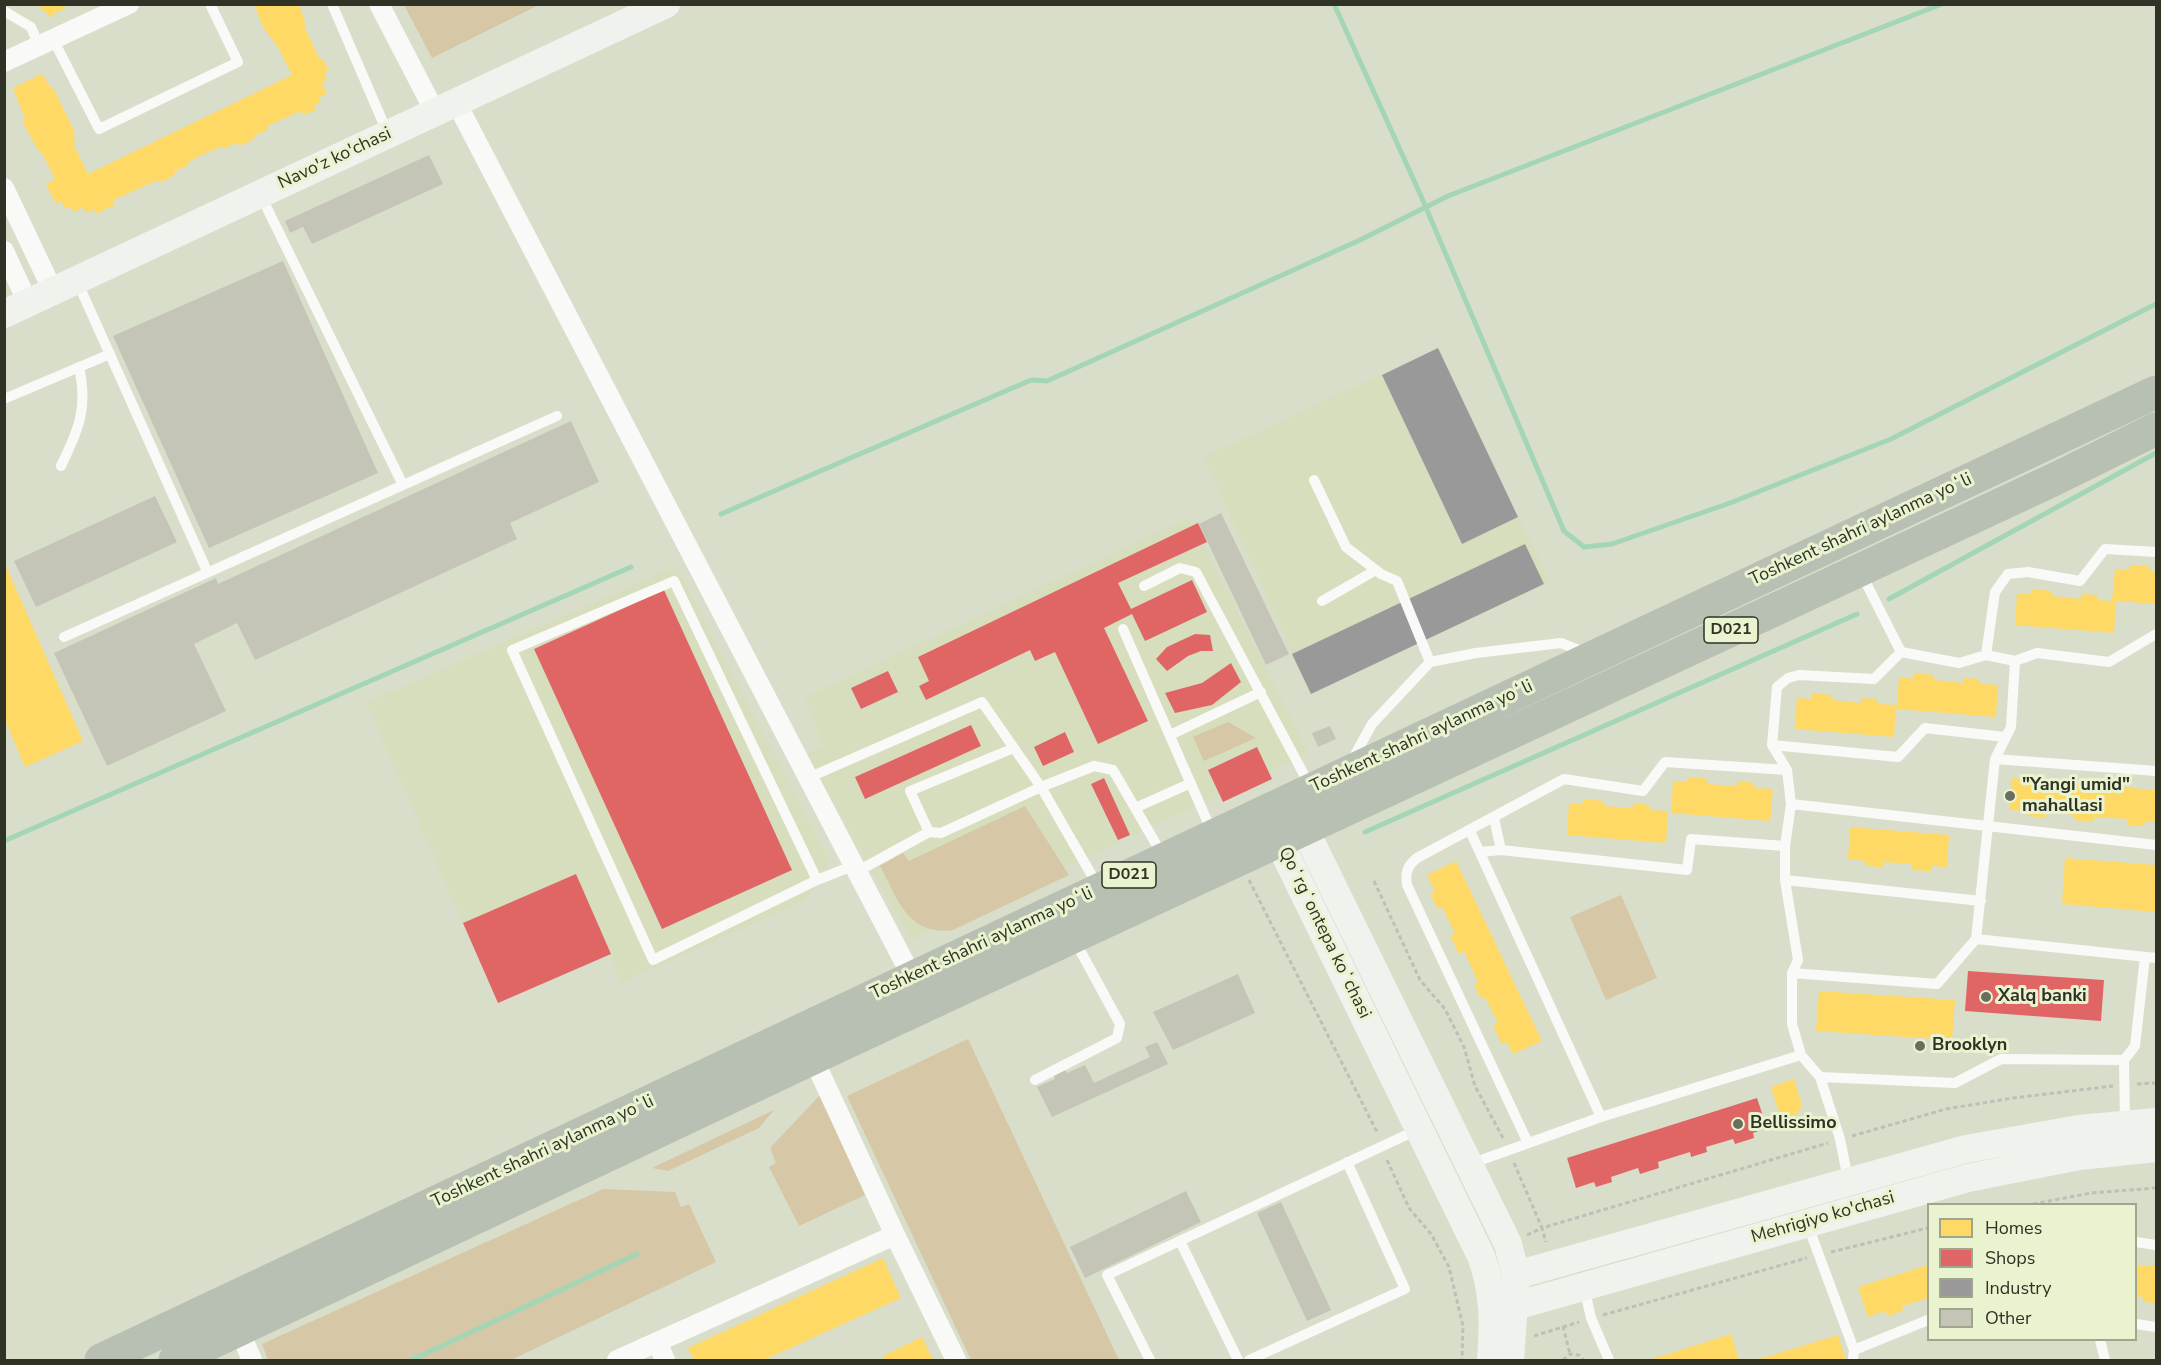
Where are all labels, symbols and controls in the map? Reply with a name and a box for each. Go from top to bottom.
street label: Navo'z ko'chasi [275,123,395,195]
street label: Toshkent shahri aylanma yoʻli [1746,469,1976,591]
road number: D021 [1704,617,1758,643]
street label: Toshkent shahri aylanma yoʻli [1307,676,1537,798]
place label: "Yangi umid" mahallasi [2022,775,2130,818]
marker: "Yangi umid" mahallasi [2003,789,2017,803]
street label: Qoʻrgʻontepa koʻchasi [1273,844,1375,1022]
road number: D021 [1102,862,1156,888]
street label: Toshkent shahri aylanma yoʻli [867,883,1097,1005]
place label: Xalq banki [1998,986,2087,1008]
marker: Xalq banki [1979,990,1993,1004]
place label: Brooklyn [1932,1035,2007,1057]
marker: Brooklyn [1913,1039,1927,1053]
street label: Toshkent shahri aylanma yoʻli [428,1091,658,1213]
place label: Bellissimo [1750,1113,1837,1135]
marker: Bellissimo [1731,1117,1745,1131]
street label: Mehrigiyo ko'chasi [1749,1187,1897,1249]
legend [1927,1203,2137,1341]
text: Homes [1985,1216,2042,1240]
text: Shops [1985,1246,2035,1270]
text: Industry [1985,1276,2052,1300]
text: Other [1985,1306,2031,1330]

